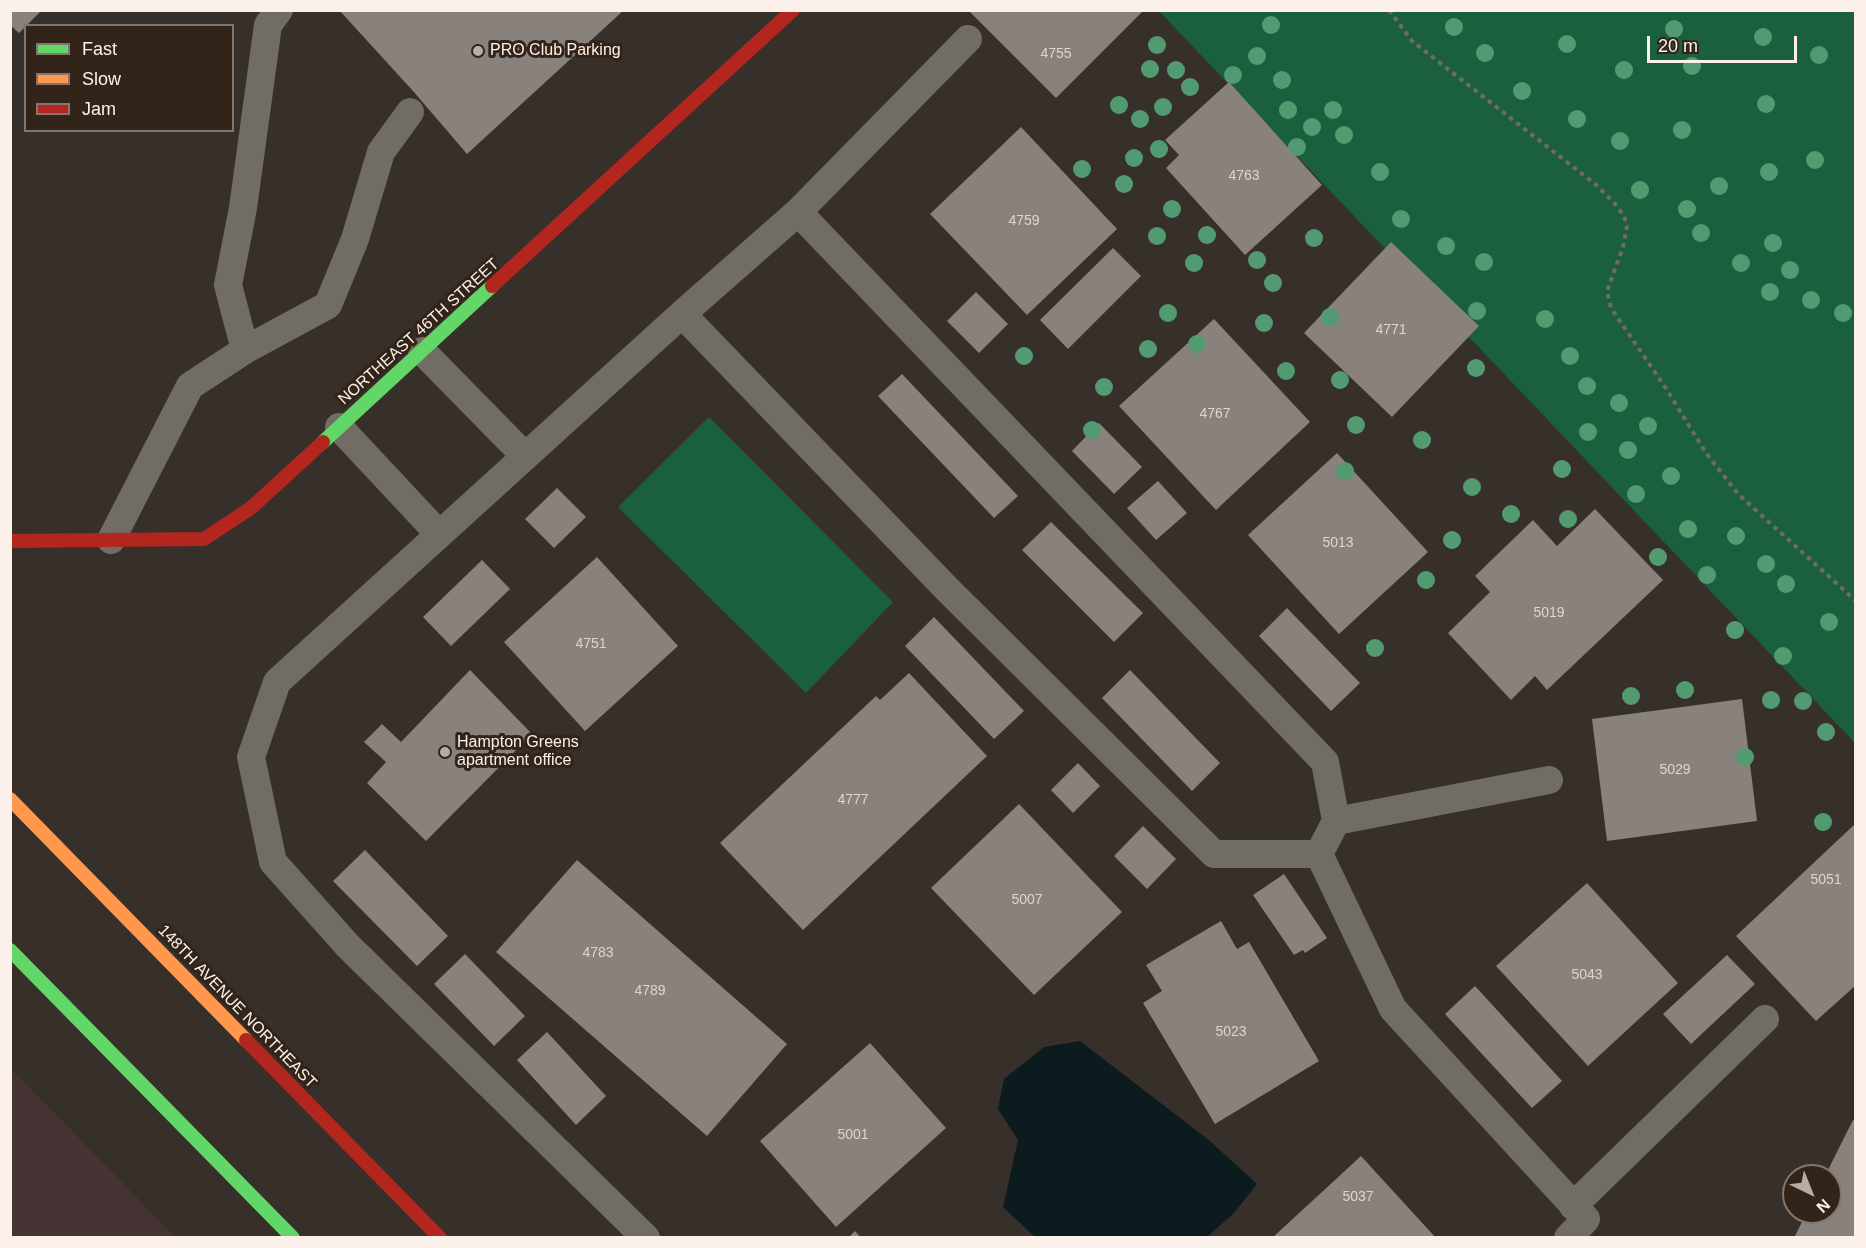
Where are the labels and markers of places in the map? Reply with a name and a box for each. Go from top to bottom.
place label: PRO Club Parking [490,41,621,61]
marker: PRO Club Parking [471,44,485,58]
place label: Hampton Greens apartment office [457,733,579,771]
marker: Hampton Greens apartment office [438,745,452,759]

